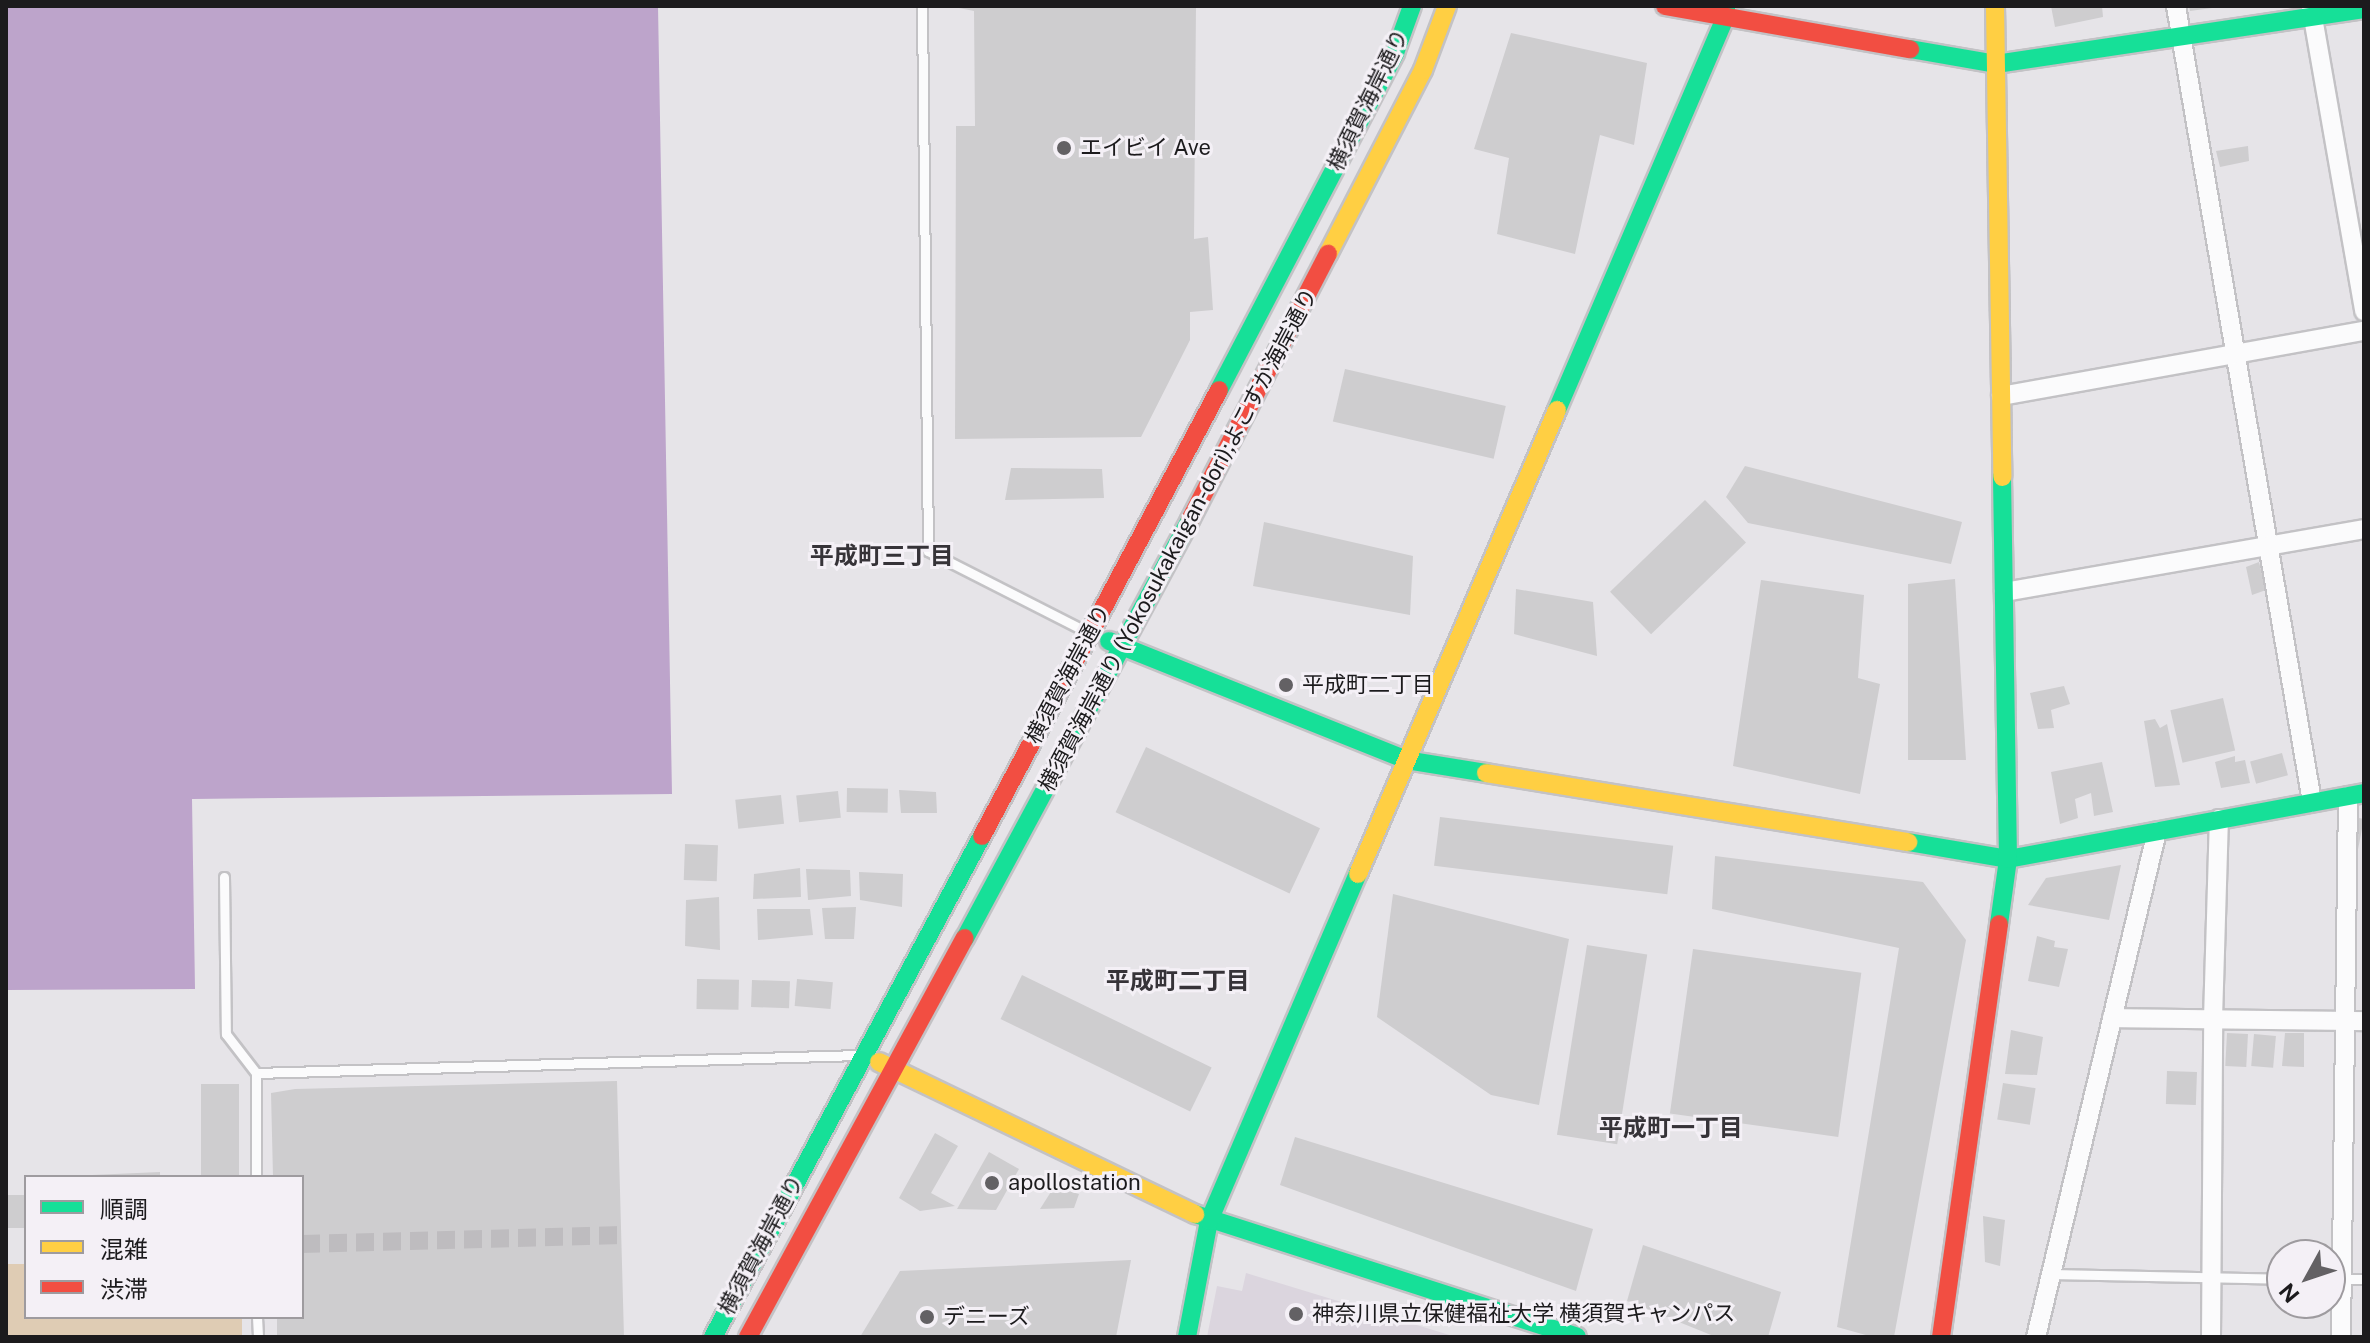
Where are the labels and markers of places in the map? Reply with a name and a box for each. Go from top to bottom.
place label: エイビイ Ave [1080,135,1211,161]
marker: エイビイ Ave [1055,139,1073,157]
place label: 平成町二丁目 [1302,672,1434,698]
marker: 平成町二丁目 [1277,676,1295,694]
place label: apollostation [1008,1170,1141,1196]
marker: apollostation [983,1174,1001,1192]
place label: 神奈川県立保健福祉大学 横須賀キャンパス [1312,1301,1735,1327]
place label: デニーズ [943,1304,1031,1330]
marker: 神奈川県立保健福祉大学 横須賀キャンパス [1287,1305,1305,1323]
marker: デニーズ [918,1308,936,1326]

